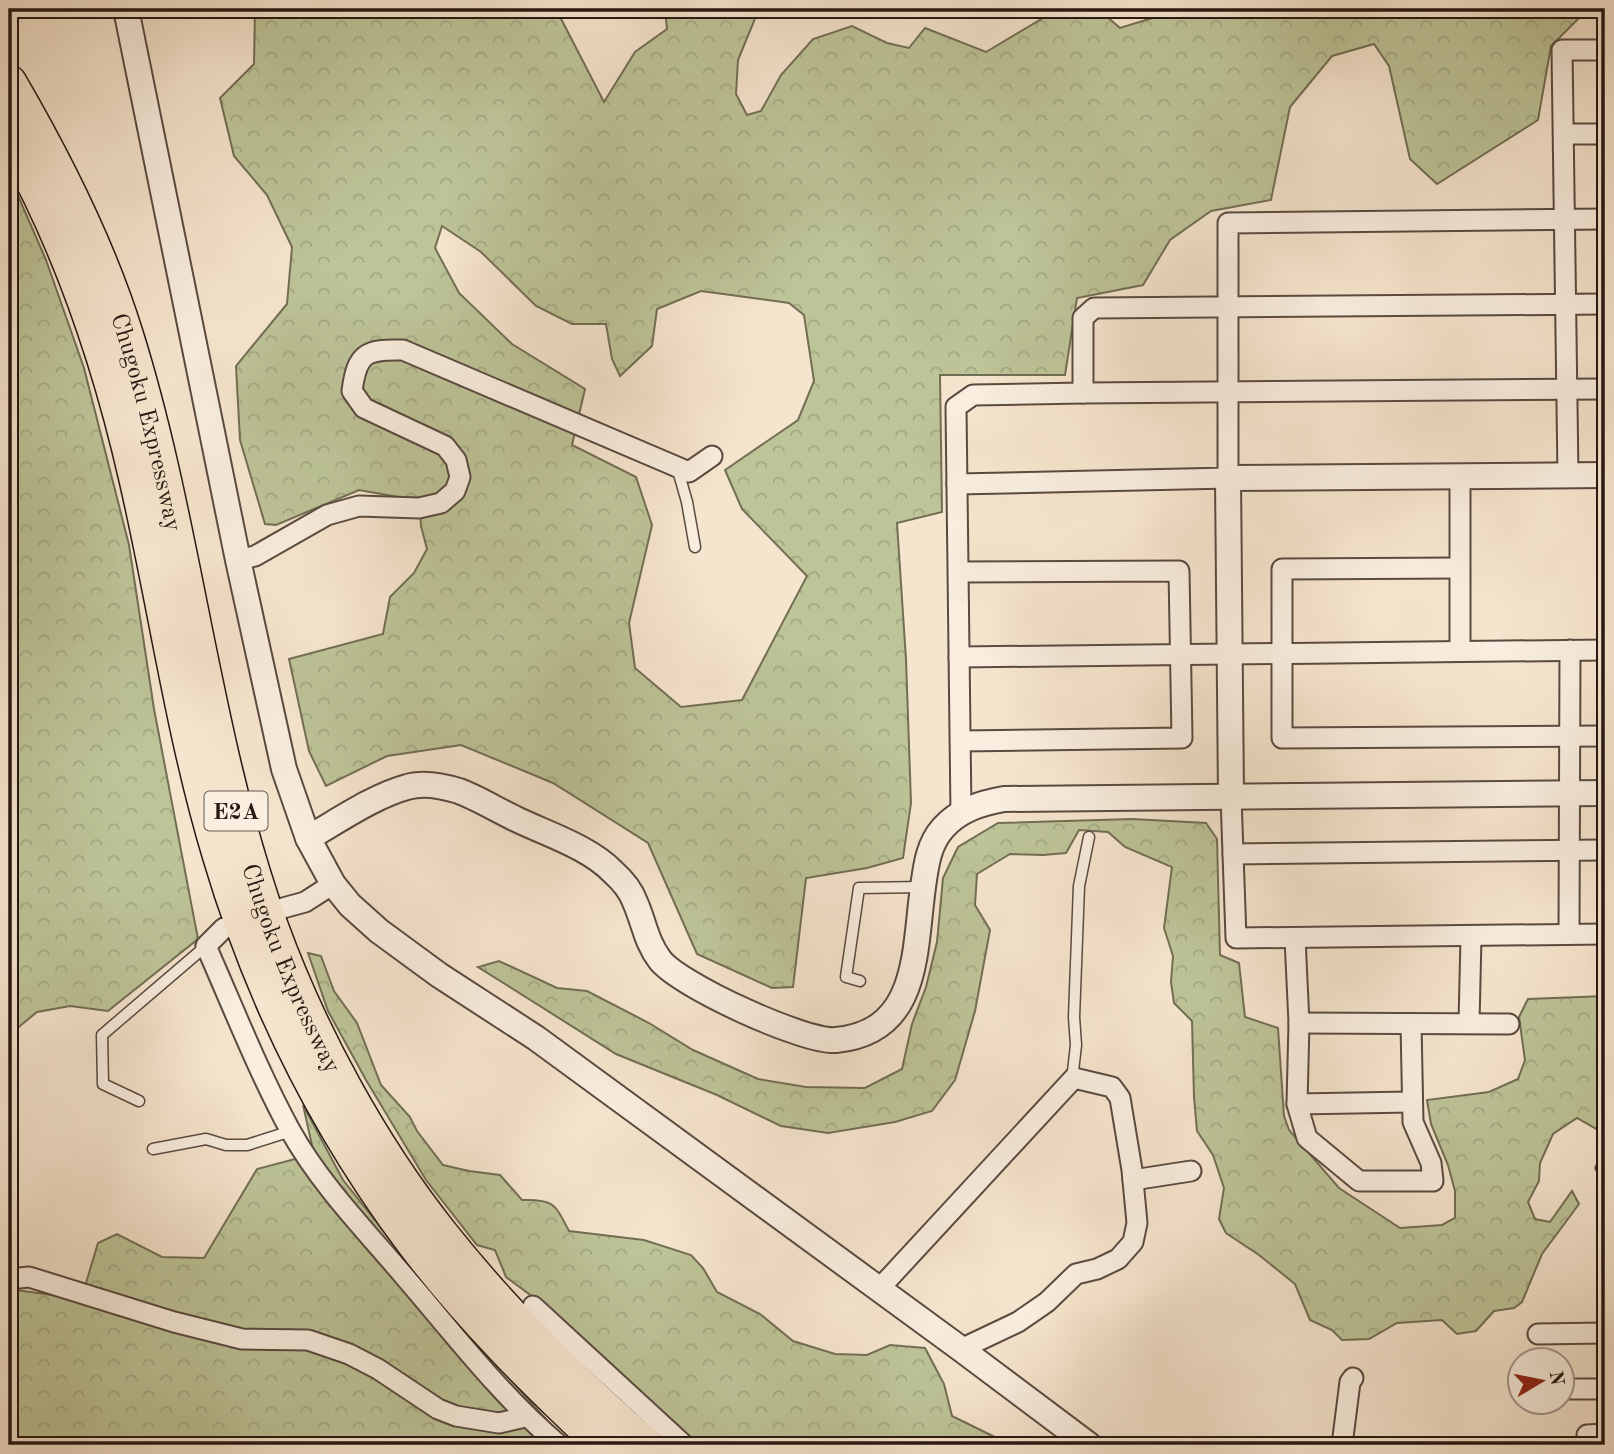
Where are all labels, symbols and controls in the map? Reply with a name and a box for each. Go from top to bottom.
street label: Chugoku Expressway [105,311,184,534]
road number: E2A [204,792,268,831]
street label: Chugoku Expressway [236,861,344,1078]
north arrow [1506,1346,1576,1416]
text: N [1545,1370,1566,1388]

